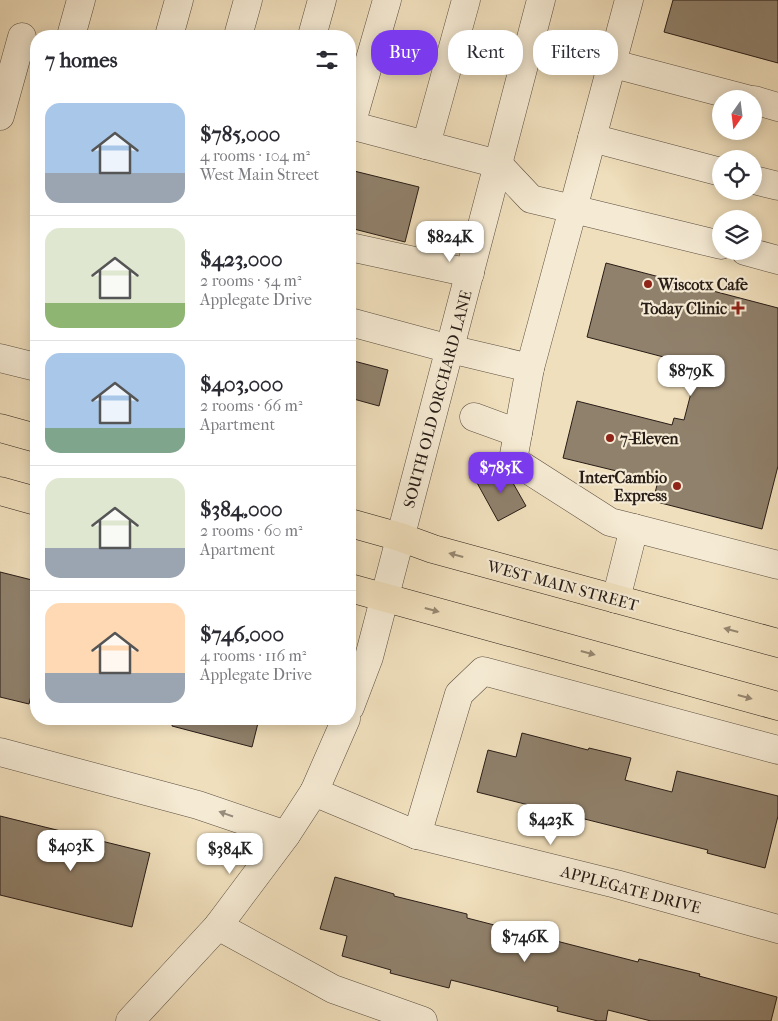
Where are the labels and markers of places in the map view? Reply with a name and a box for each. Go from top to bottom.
pin: $824K [415,220,485,263]
place label: Wiscotx Cafe [657,275,748,294]
marker: Wiscotx Cafe [642,278,654,290]
place label: Today Clinic [640,299,727,319]
marker: Today Clinic [731,301,745,315]
pin: $879K [656,354,726,397]
place label: 7-Eleven [619,429,679,448]
marker: 7-Eleven [604,432,616,444]
pin: $785K [466,452,536,494]
place label: InterCambio Express [579,468,667,506]
marker: InterCambio Express [671,480,683,492]
pin: $423K [516,804,586,846]
pin: $403K [36,830,106,872]
pin: $384K [195,832,265,875]
pin: $746K [490,920,560,963]

